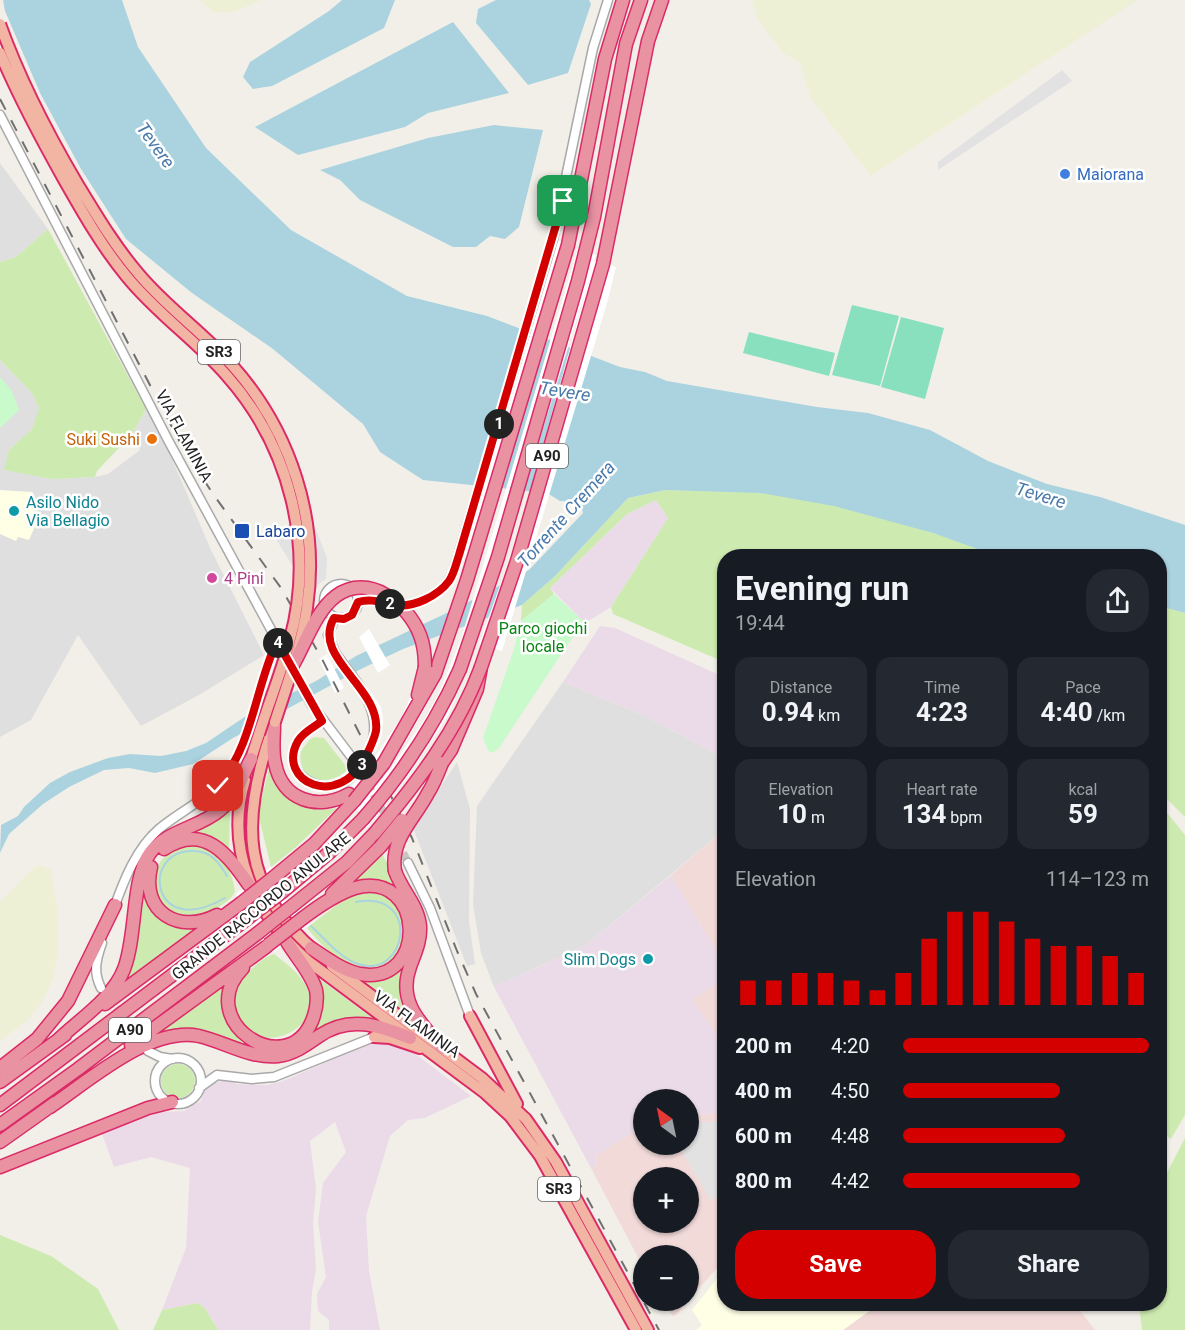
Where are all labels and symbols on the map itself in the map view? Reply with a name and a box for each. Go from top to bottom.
water label: Tevere [132,118,180,172]
place label: Maiorana [1077,165,1144,184]
marker: Maiorana [1058,167,1072,181]
pin [537,175,588,226]
road number: SR3 [198,340,240,364]
water label: Tevere [538,377,592,405]
street label: VIA FLAMINIA [152,387,217,486]
pin: 1 [484,409,514,439]
place label: Suki Sushi [66,430,140,449]
marker: Suki Sushi [145,432,159,446]
road number: A90 [526,444,568,468]
water label: Torrente Cremera [513,457,619,571]
water label: Tevere [1013,477,1069,513]
place label: Asilo Nido Via Bellagio [26,493,110,530]
marker: Asilo Nido Via Bellagio [7,504,21,518]
marker: Labaro [233,522,251,540]
place label: Labaro [256,522,305,541]
place label: 4 Pini [224,569,264,588]
marker: 4 Pini [205,571,219,585]
pin: 2 [375,589,405,619]
park label: Parco giochi locale [499,619,587,656]
pin: 4 [263,628,293,658]
pin: 3 [347,750,377,780]
pin [192,760,243,811]
street label: GRANDE RACCORDO ANULARE [168,828,354,984]
place label: Slim Dogs [564,950,636,969]
marker: Slim Dogs [641,952,655,966]
street label: VIA FLAMINIA [370,986,464,1062]
road number: A90 [109,1018,151,1042]
north arrow [633,1089,699,1155]
road number: SR3 [538,1177,580,1201]

